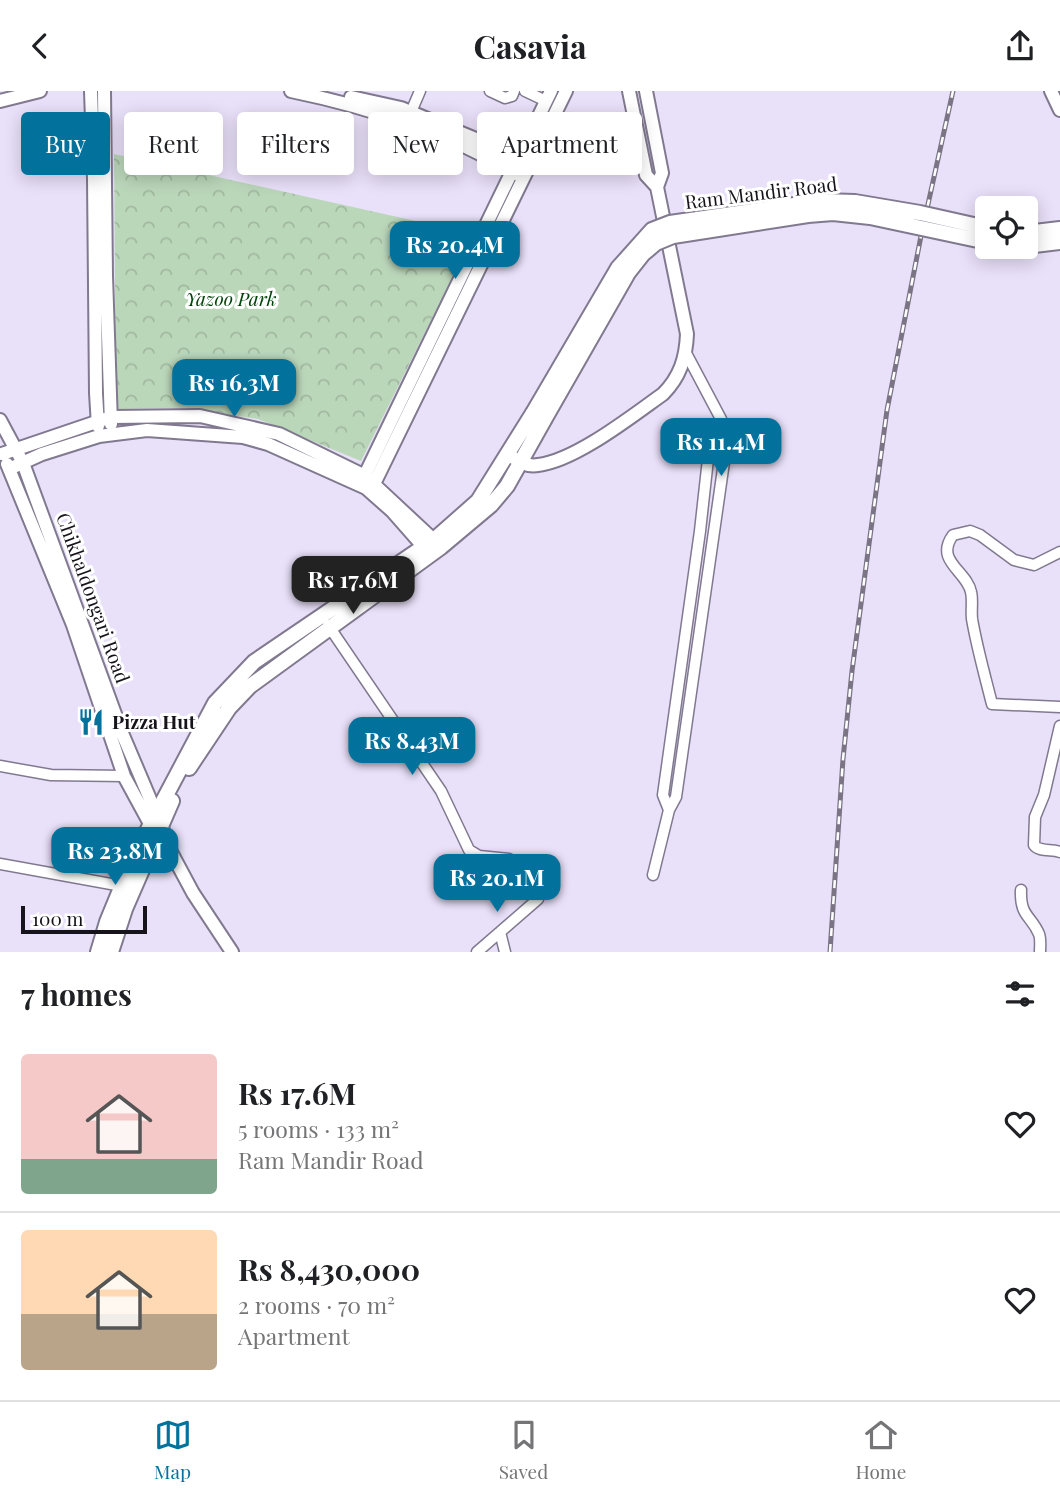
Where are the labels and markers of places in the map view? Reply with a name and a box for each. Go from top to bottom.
pin: Rs 20.4M [383,221,527,281]
pin: Rs 16.3M [162,359,306,419]
pin: Rs 11.4M [649,419,793,478]
pin: Rs 17.6M [281,557,425,616]
restaurant icon: Pizza Hut [76,707,106,737]
place label: Pizza Hut [112,708,196,734]
pin: Rs 8.43M [340,717,484,777]
pin: Rs 23.8M [43,827,187,887]
pin: Rs 20.1M [425,855,569,914]

